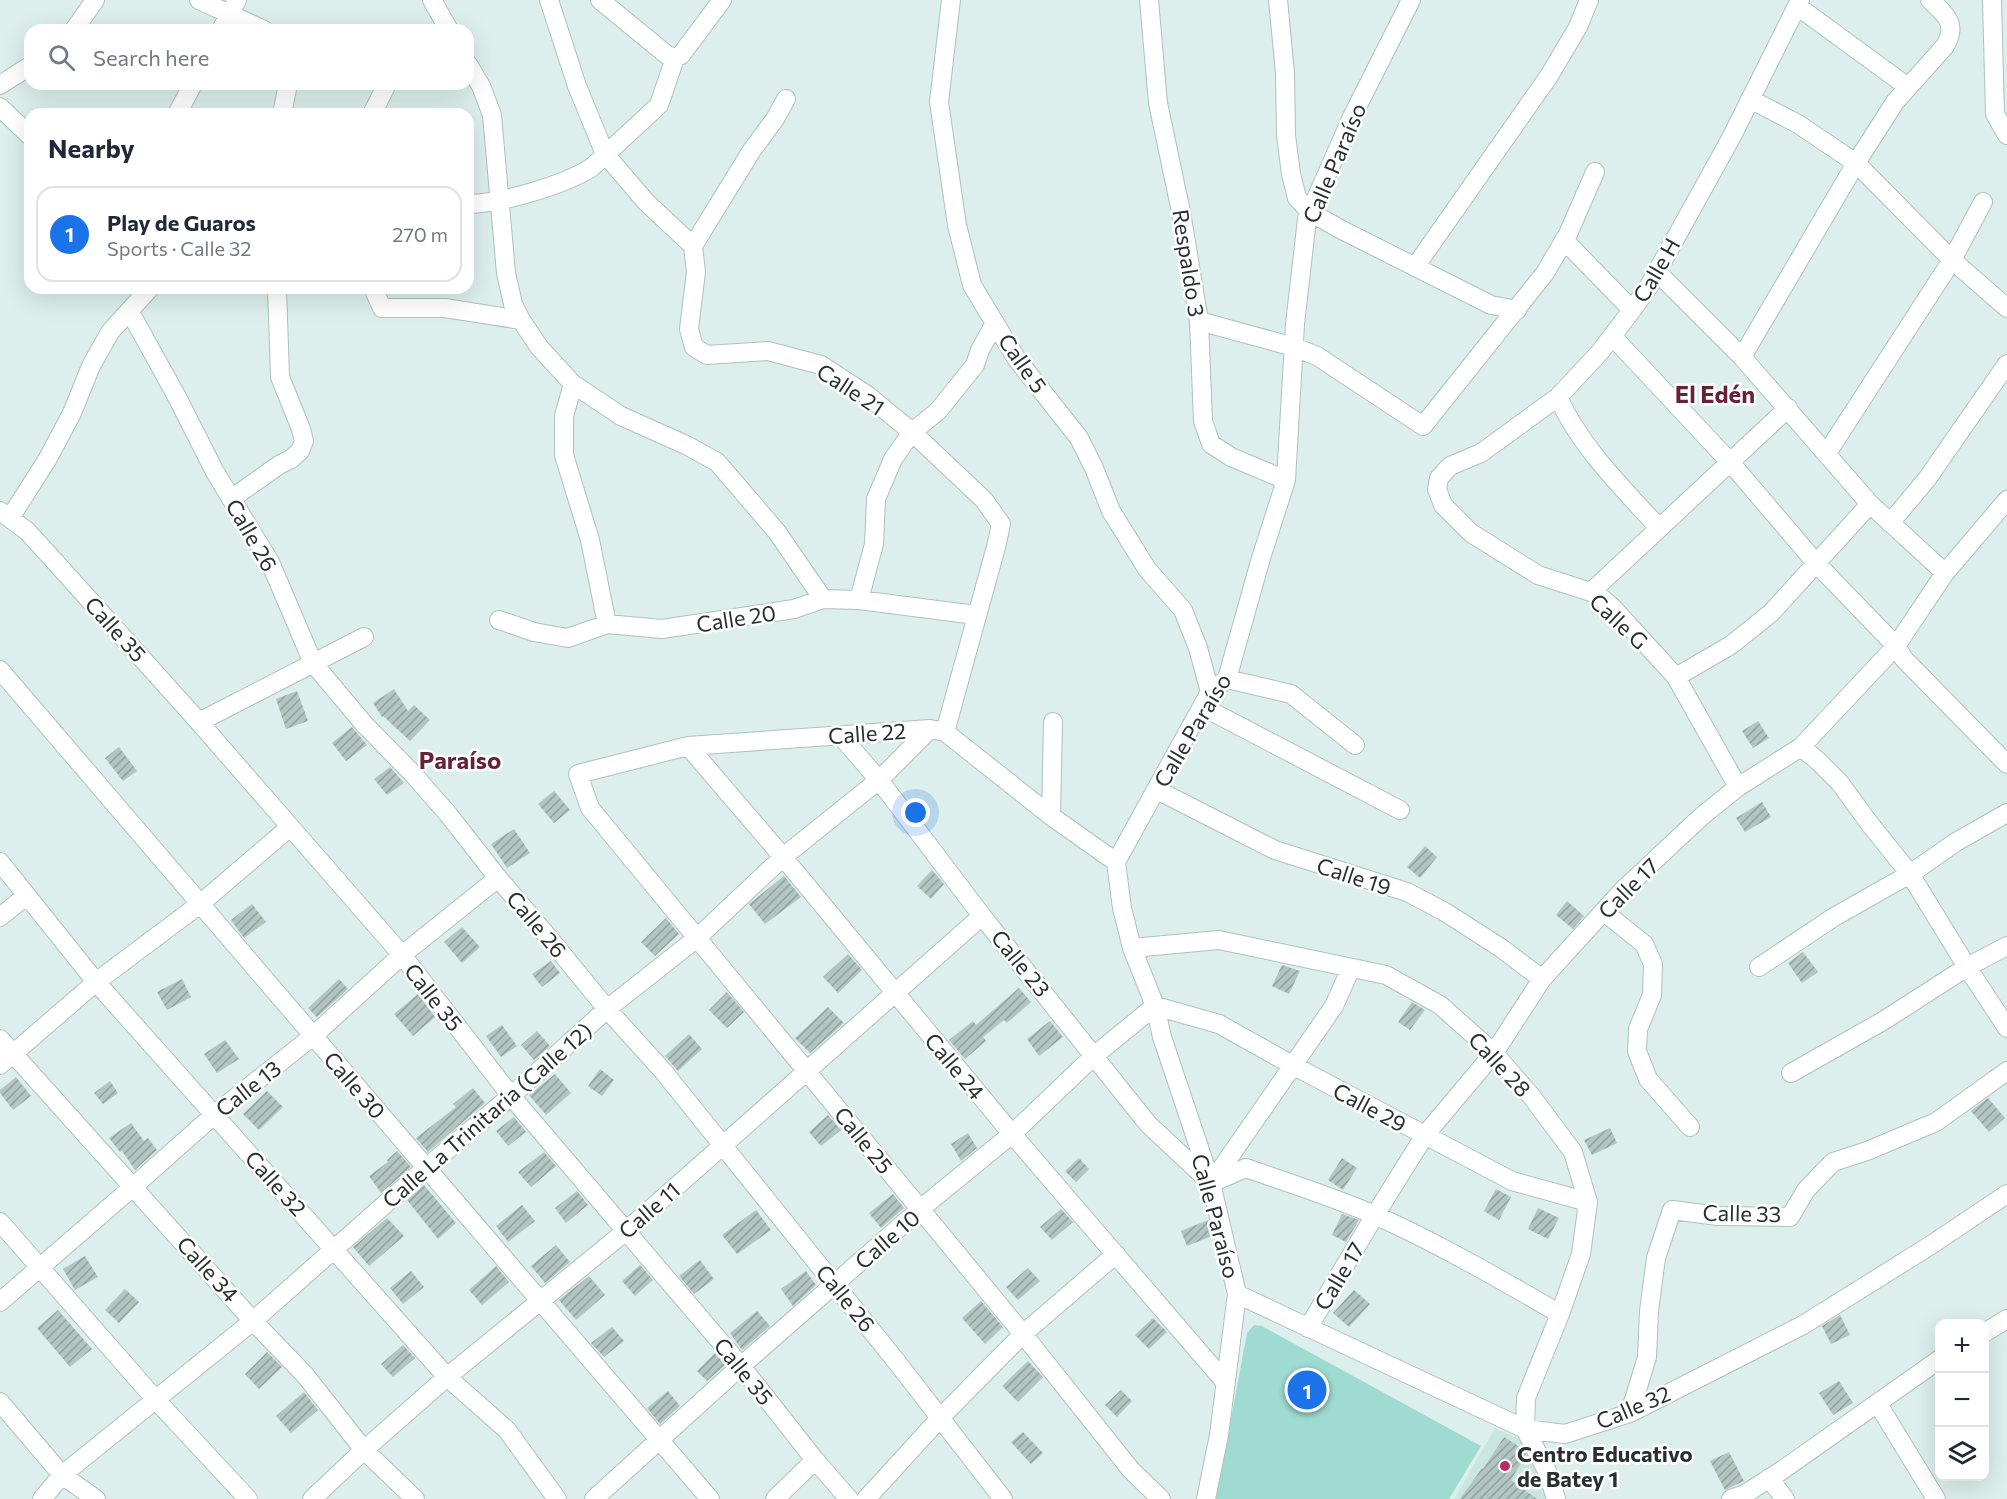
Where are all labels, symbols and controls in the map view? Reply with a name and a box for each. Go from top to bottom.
search box [24,24,474,90]
icon: search [45,41,78,74]
text: Search here [93,44,209,71]
street label: Calle Paraíso [1297,99,1371,227]
text: Nearby [48,132,135,163]
street label: Respaldo 3 [1167,207,1211,319]
text: Play de Guaros [107,209,256,236]
text: 1 [65,222,74,246]
text: 270 m [392,222,448,246]
street label: Calle H [1627,233,1685,307]
text: Sports · Calle 32 [107,236,251,260]
street label: Calle 5 [993,328,1053,398]
street label: Calle 21 [812,357,890,421]
district label: El Edén [1675,379,1755,408]
street label: Calle 26 [221,494,283,576]
street label: Calle G [1584,587,1654,655]
street label: Calle 35 [80,591,152,667]
street label: Calle 20 [694,598,778,638]
street label: Calle Paraíso [1148,668,1236,792]
street label: Calle 22 [827,717,907,749]
district label: Paraíso [419,745,501,774]
your location [901,798,930,827]
street label: Calle 19 [1314,851,1394,901]
street label: Calle 17 [1592,852,1664,924]
street label: Calle 26 [501,885,573,963]
street label: Calle 23 [986,924,1056,1002]
street label: Calle 35 [399,958,469,1036]
street label: Calle La Trinitaria (Calle 12) [377,1017,597,1213]
street label: Calle 28 [1463,1026,1537,1102]
street label: Calle 24 [919,1027,991,1105]
street label: Calle 30 [318,1046,392,1124]
street label: Calle 13 [210,1054,286,1122]
street label: Calle 29 [1329,1077,1411,1137]
street label: Calle 25 [829,1101,899,1179]
street label: Calle 32 [240,1145,312,1221]
street label: Calle Paraíso [1186,1151,1246,1281]
street label: Calle 11 [613,1176,685,1244]
street label: Calle 33 [1702,1199,1782,1227]
street label: Calle 10 [849,1203,925,1275]
street label: Calle 34 [171,1230,245,1308]
street label: Calle 17 [1308,1237,1370,1315]
street label: Calle 26 [811,1259,881,1337]
map controls [1935,1319,1989,1481]
button: + [1935,1319,1989,1373]
street label: Calle 35 [709,1332,779,1410]
pin: 1 [1288,1368,1326,1412]
button: − [1935,1373,1989,1427]
street label: Calle 32 [1592,1379,1674,1435]
button: layers [1935,1427,1989,1481]
place label: Centro Educativo de Batey 1 [1517,1440,1693,1492]
marker: Centro Educativo de Batey 1 [1498,1459,1512,1473]

